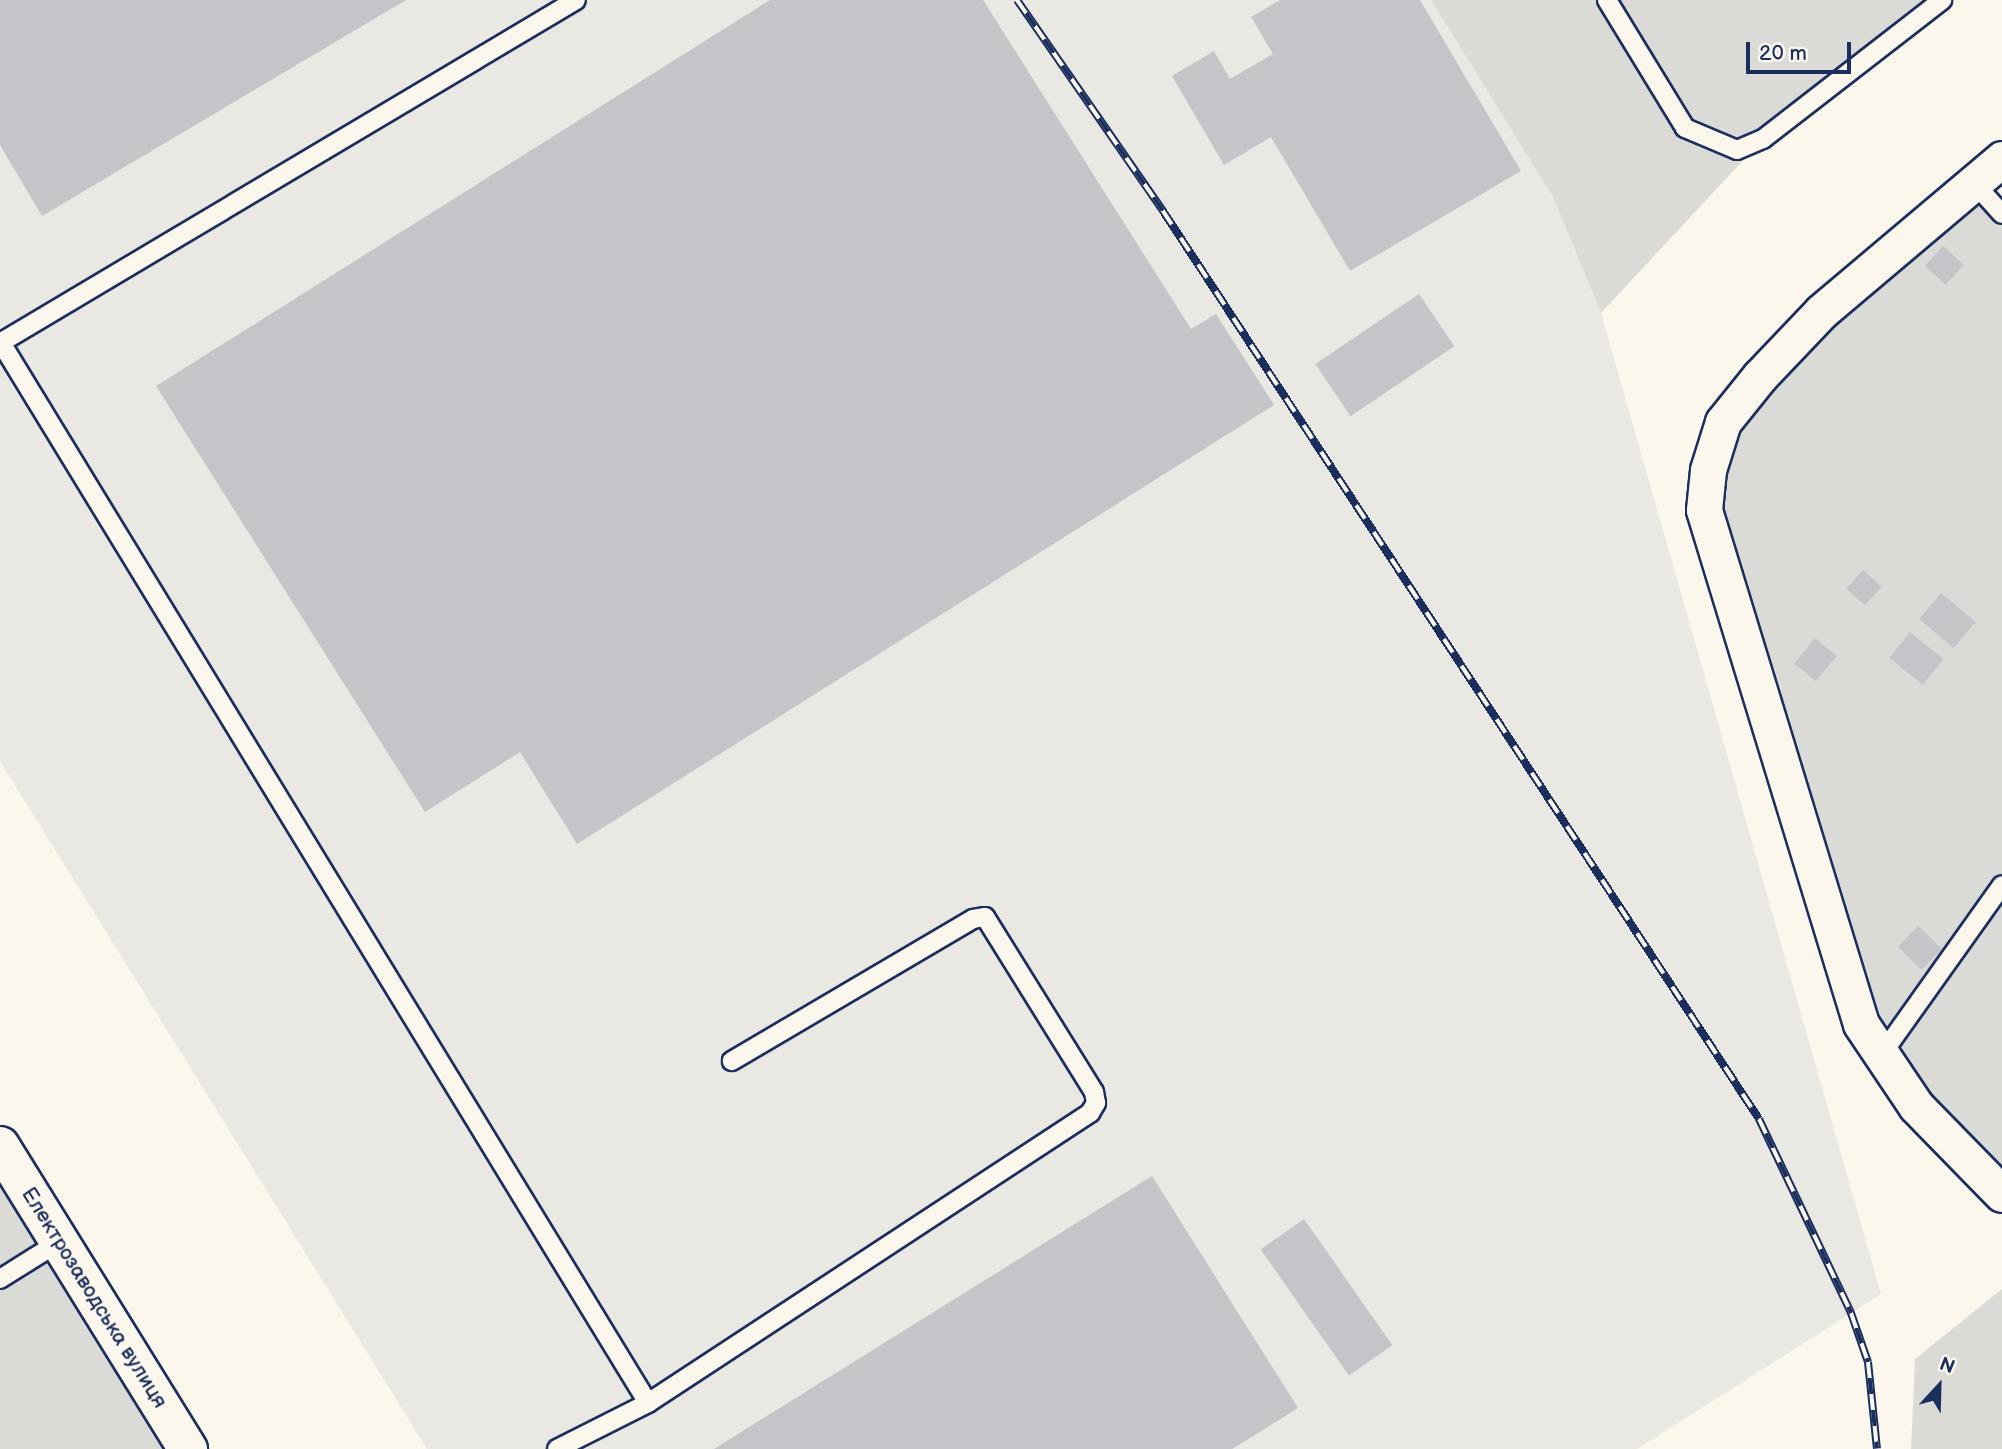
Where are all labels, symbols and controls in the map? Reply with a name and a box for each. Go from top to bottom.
scale bar [1750,28,1855,72]
text: 20 m [1759,41,1807,66]
street label: Електрозаводська вулиця [16,1183,172,1413]
north arrow [1904,1351,1974,1421]
text: N [1936,1353,1958,1379]

